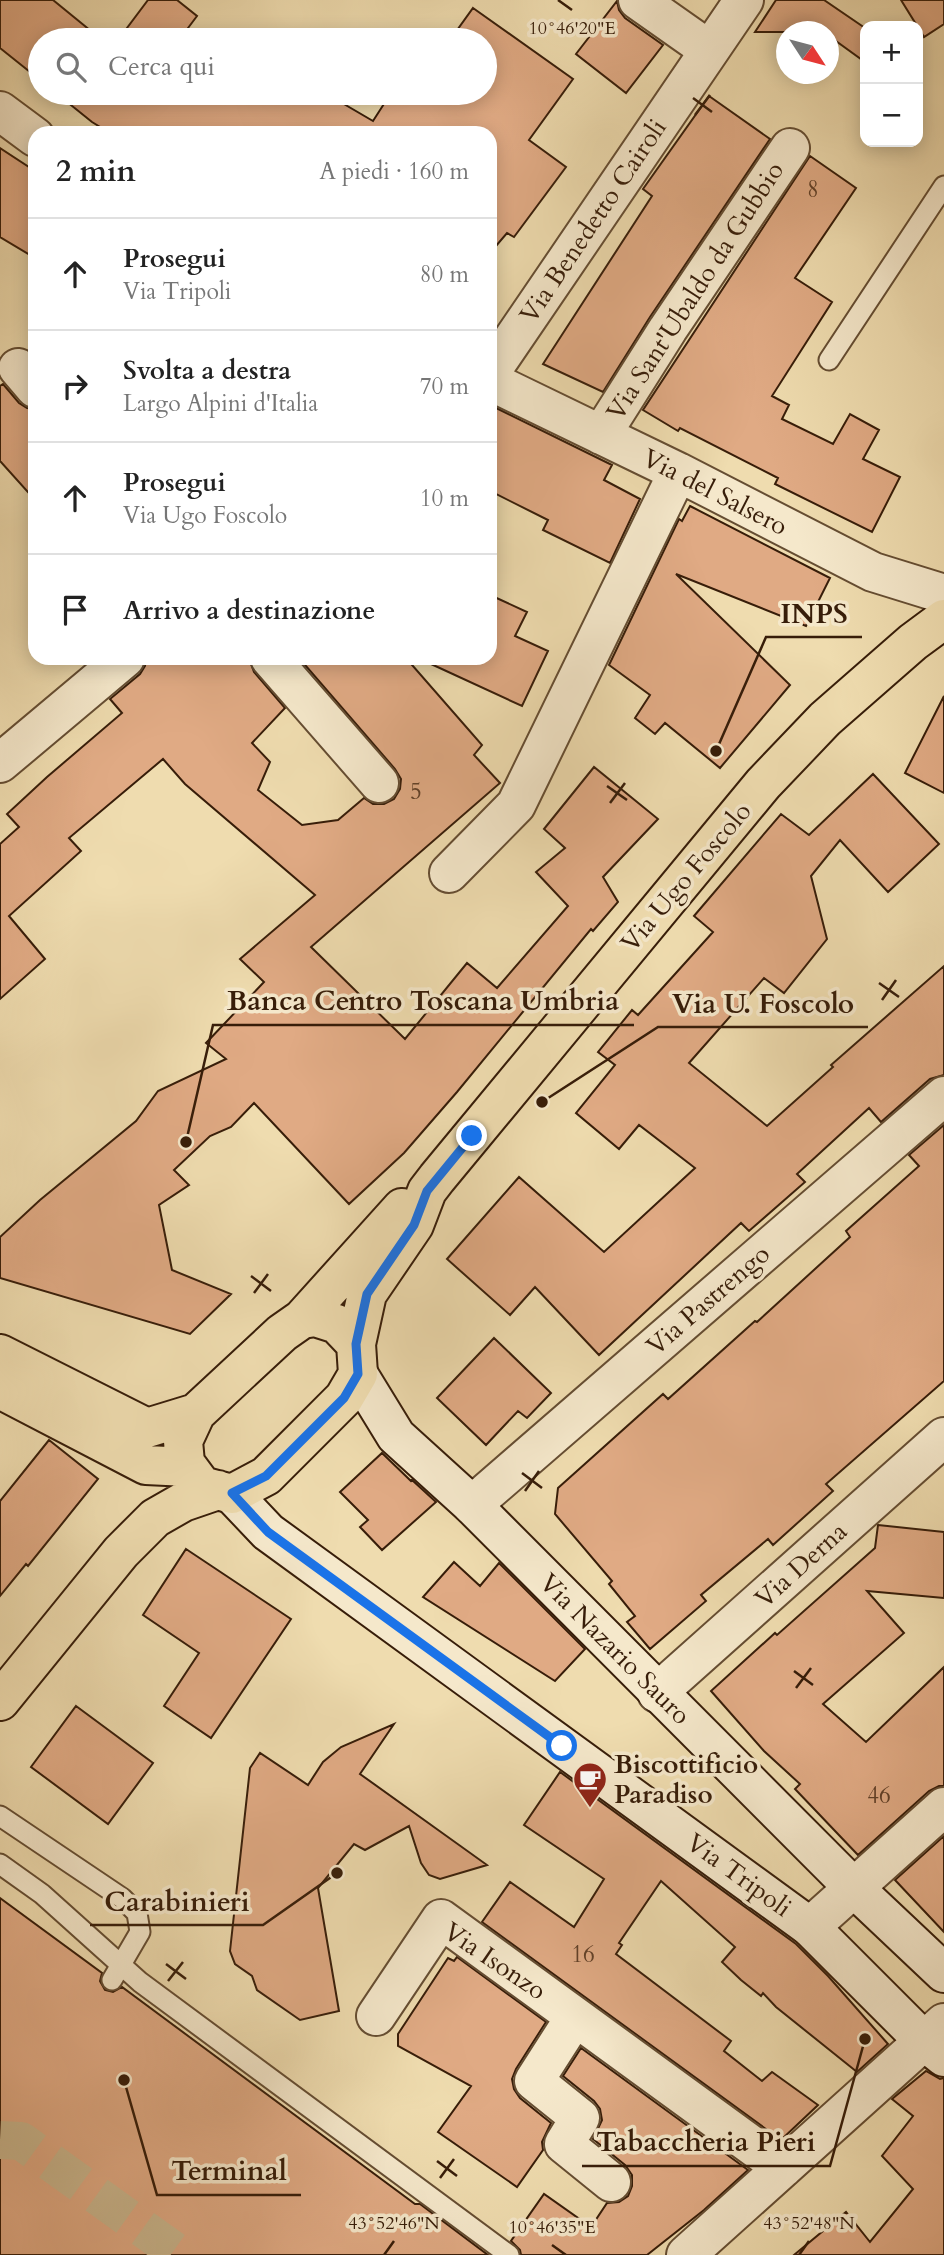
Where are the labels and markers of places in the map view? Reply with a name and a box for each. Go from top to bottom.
callout: INPS [766,588,862,637]
callout: Banca Centro Toscana Umbria [213,976,634,1025]
callout: Via U. Foscolo [658,978,868,1027]
place label: Biscottificio Paradiso [614,1747,758,1812]
cafe icon: Biscottificio Paradiso [571,1760,609,1809]
callout: Carabinieri [90,1876,263,1925]
callout: Tabaccheria Pieri [582,2117,830,2166]
callout: Terminal [157,2146,301,2195]

